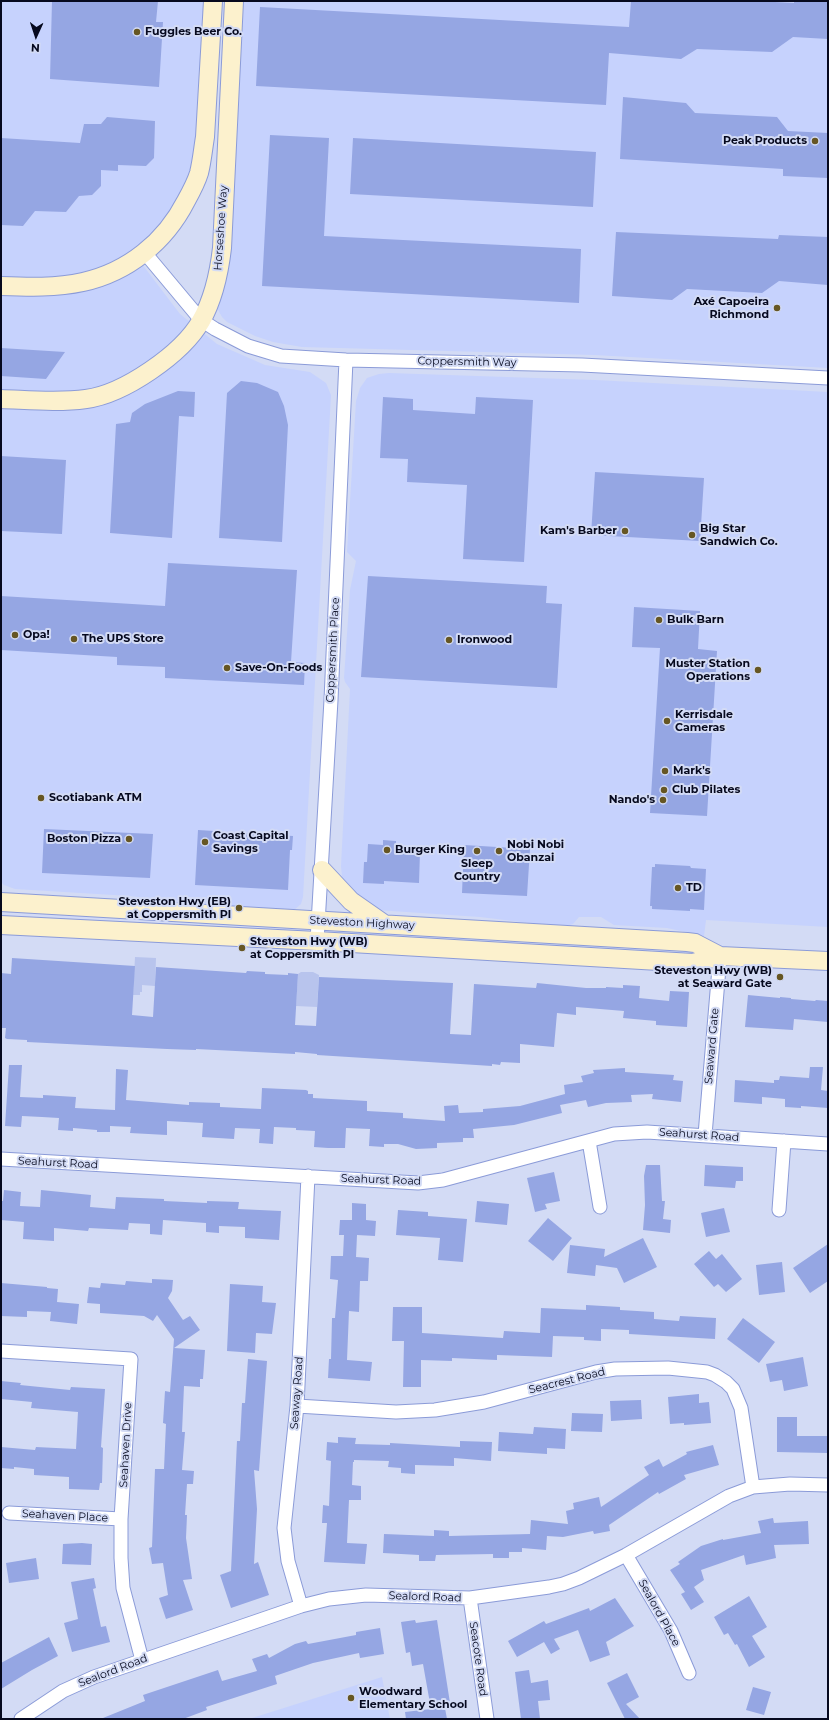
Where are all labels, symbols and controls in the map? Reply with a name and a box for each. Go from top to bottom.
north arrow [16,16,56,56]
place label: Fuggles Beer Co. [145,25,242,39]
marker: Fuggles Beer Co. [132,27,142,37]
text: N [31,41,40,55]
place label: Peak Products [723,134,807,148]
marker: Peak Products [810,136,820,146]
street label: Horseshoe Way [211,185,231,271]
place label: Axé Capoeira Richmond [694,295,769,321]
marker: Axé Capoeira Richmond [772,303,782,313]
street label: Coppersmith Way [417,355,517,369]
place label: Big Star Sandwich Co. [700,522,778,548]
place label: Kam's Barber [540,524,617,538]
marker: Kam's Barber [620,526,630,536]
marker: Big Star Sandwich Co. [687,530,697,540]
street label: Coppersmith Place [324,597,342,703]
place label: Bulk Barn [667,613,724,627]
marker: Bulk Barn [654,615,664,625]
place label: Opa! [23,628,50,642]
marker: Opa! [10,630,20,640]
place label: The UPS Store [82,632,164,646]
place label: Ironwood [457,633,512,647]
marker: The UPS Store [69,634,79,644]
marker: Ironwood [444,635,454,645]
place label: Muster Station Operations [665,657,750,683]
place label: Save-On-Foods [235,661,322,675]
marker: Save-On-Foods [222,663,232,673]
marker: Muster Station Operations [753,665,763,675]
place label: Kerrisdale Cameras [675,708,733,734]
marker: Kerrisdale Cameras [662,716,672,726]
place label: Mark's [673,764,711,778]
marker: Mark's [660,766,670,776]
place label: Club Pilates [672,783,740,797]
marker: Club Pilates [659,785,669,795]
place label: Scotiabank ATM [49,791,142,805]
marker: Scotiabank ATM [36,793,46,803]
place label: Nando's [609,793,655,807]
marker: Nando's [658,795,668,805]
place label: Coast Capital Savings [213,829,289,855]
place label: Boston Pizza [47,832,121,846]
marker: Boston Pizza [124,834,134,844]
marker: Coast Capital Savings [200,837,210,847]
place label: Nobi Nobi Obanzai [507,838,564,864]
place label: Burger King [395,843,465,857]
marker: Burger King [382,845,392,855]
marker: Sleep Country [472,846,482,856]
marker: Nobi Nobi Obanzai [494,846,504,856]
place label: Sleep Country [454,857,500,883]
place label: TD [686,881,702,895]
marker: TD [673,883,683,893]
place label: Steveston Hwy (EB) at Coppersmith Pl [118,895,231,921]
marker: Steveston Hwy (EB) at Coppersmith Pl [234,903,244,913]
street label: Steveston Highway [309,914,415,932]
place label: Steveston Hwy (WB) at Coppersmith Pl [250,935,368,961]
marker: Steveston Hwy (WB) at Coppersmith Pl [237,943,247,953]
place label: Steveston Hwy (WB) at Seaward Gate [654,964,772,990]
marker: Steveston Hwy (WB) at Seaward Gate [775,972,785,982]
street label: Seaward Gate [702,1008,722,1084]
street label: Seahurst Road [658,1126,740,1144]
street label: Seahurst Road [17,1154,99,1172]
street label: Seahurst Road [341,1172,421,1188]
street label: Seaway Road [288,1356,306,1430]
street label: Seacrest Road [527,1365,607,1397]
street label: Seahaven Drive [117,1402,135,1488]
street label: Seahaven Place [22,1507,108,1525]
street label: Sealord Place [635,1577,683,1649]
street label: Sealord Road [388,1589,462,1605]
street label: Seacote Road [466,1621,490,1697]
street label: Sealord Road [77,1652,149,1690]
place label: Woodward Elementary School [359,1685,467,1711]
marker: Woodward Elementary School [346,1693,356,1703]

